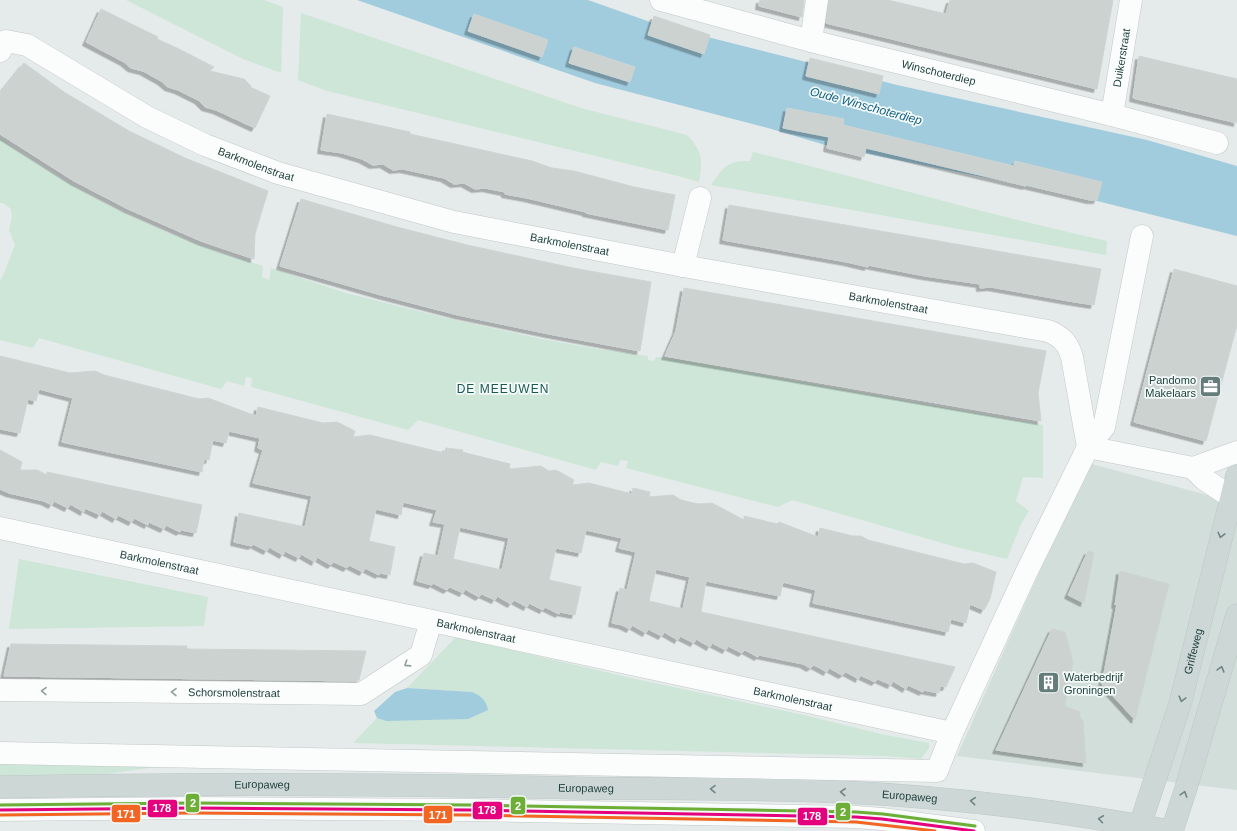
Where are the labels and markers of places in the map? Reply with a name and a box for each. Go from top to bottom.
office icon: Pandomo Makelaars [1198,373,1224,399]
place label: Pandomo Makelaars [1145,374,1196,399]
building icon: Waterbedrijf Groningen [1035,670,1061,696]
place label: Waterbedrijf Groningen [1064,671,1124,696]

